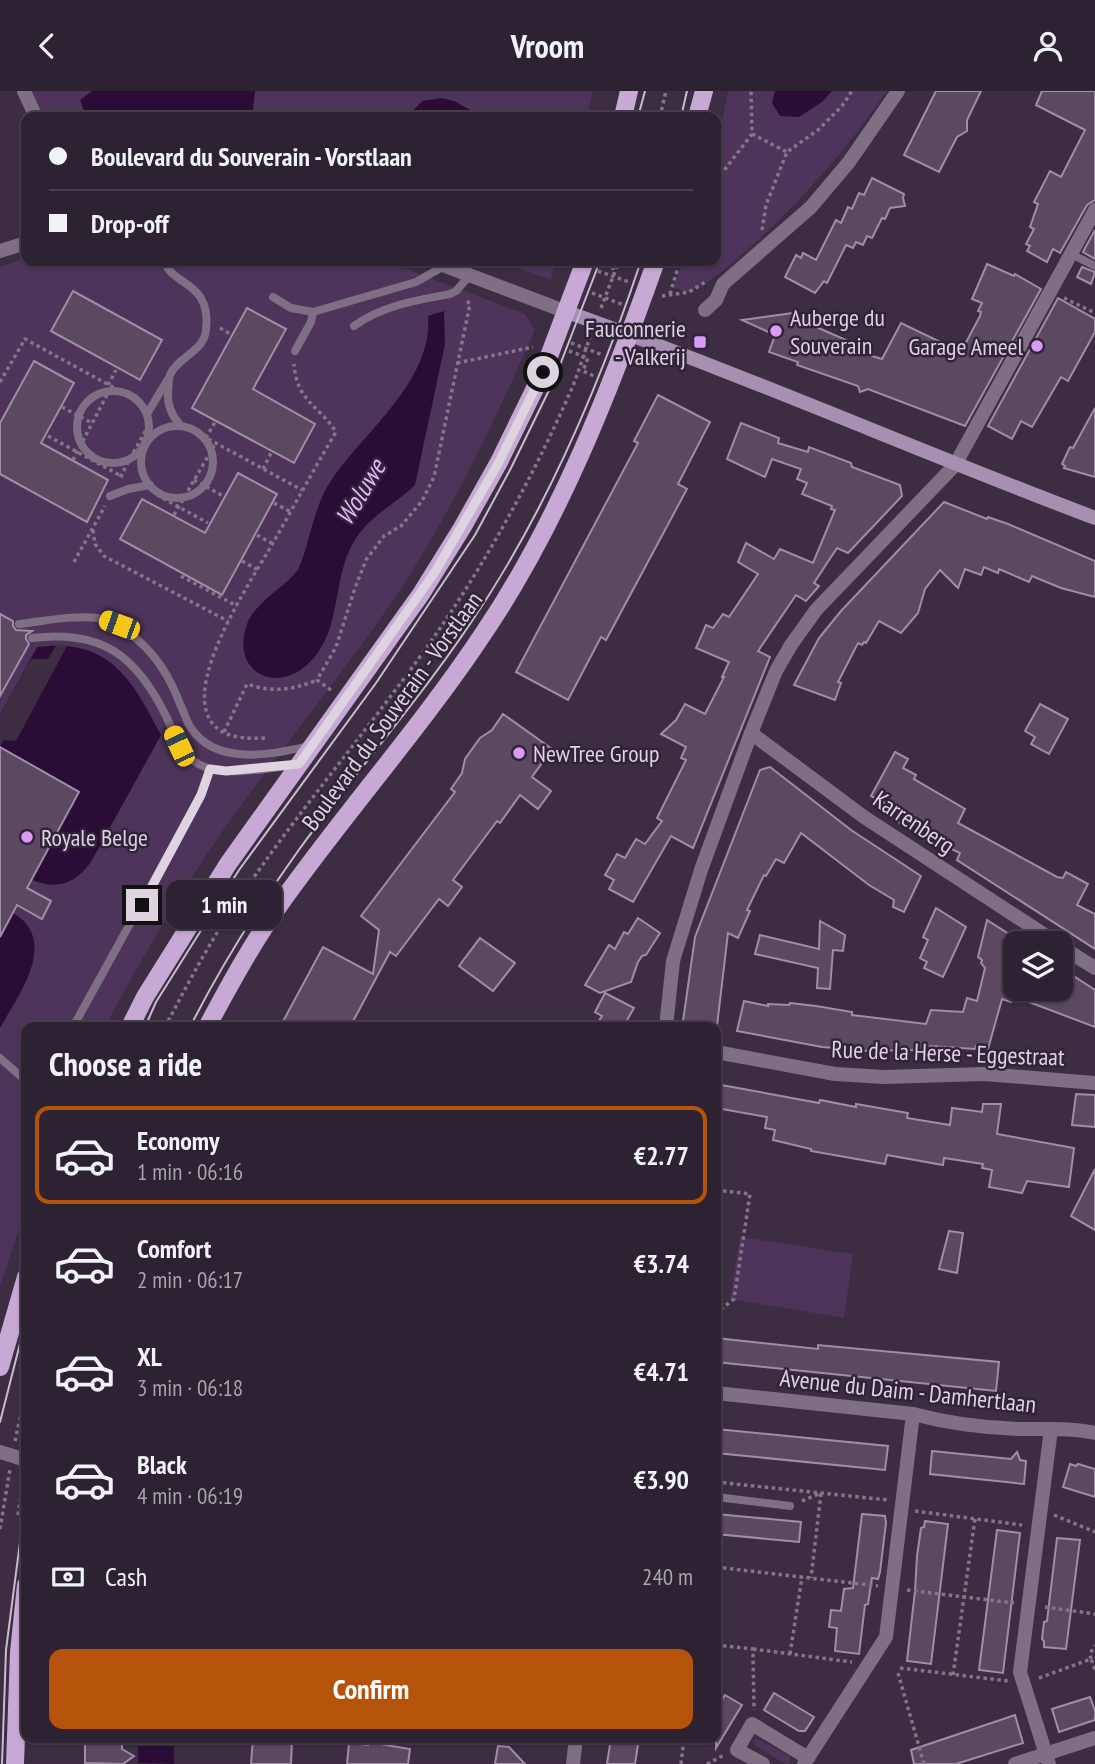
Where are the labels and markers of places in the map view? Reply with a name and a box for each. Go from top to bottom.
place label: Auberge du Souverain [790,302,885,361]
place label: Fauconnerie - Valkerij [585,313,686,372]
marker: Auberge du Souverain [768,323,784,339]
place label: Garage Ameel [908,331,1023,362]
marker: Fauconnerie - Valkerij [692,334,708,350]
marker: Garage Ameel [1029,338,1045,354]
place label: NewTree Group [533,738,659,769]
marker: NewTree Group [511,745,527,761]
place label: Royale Belge [41,822,148,853]
marker: Royale Belge [19,829,35,845]

